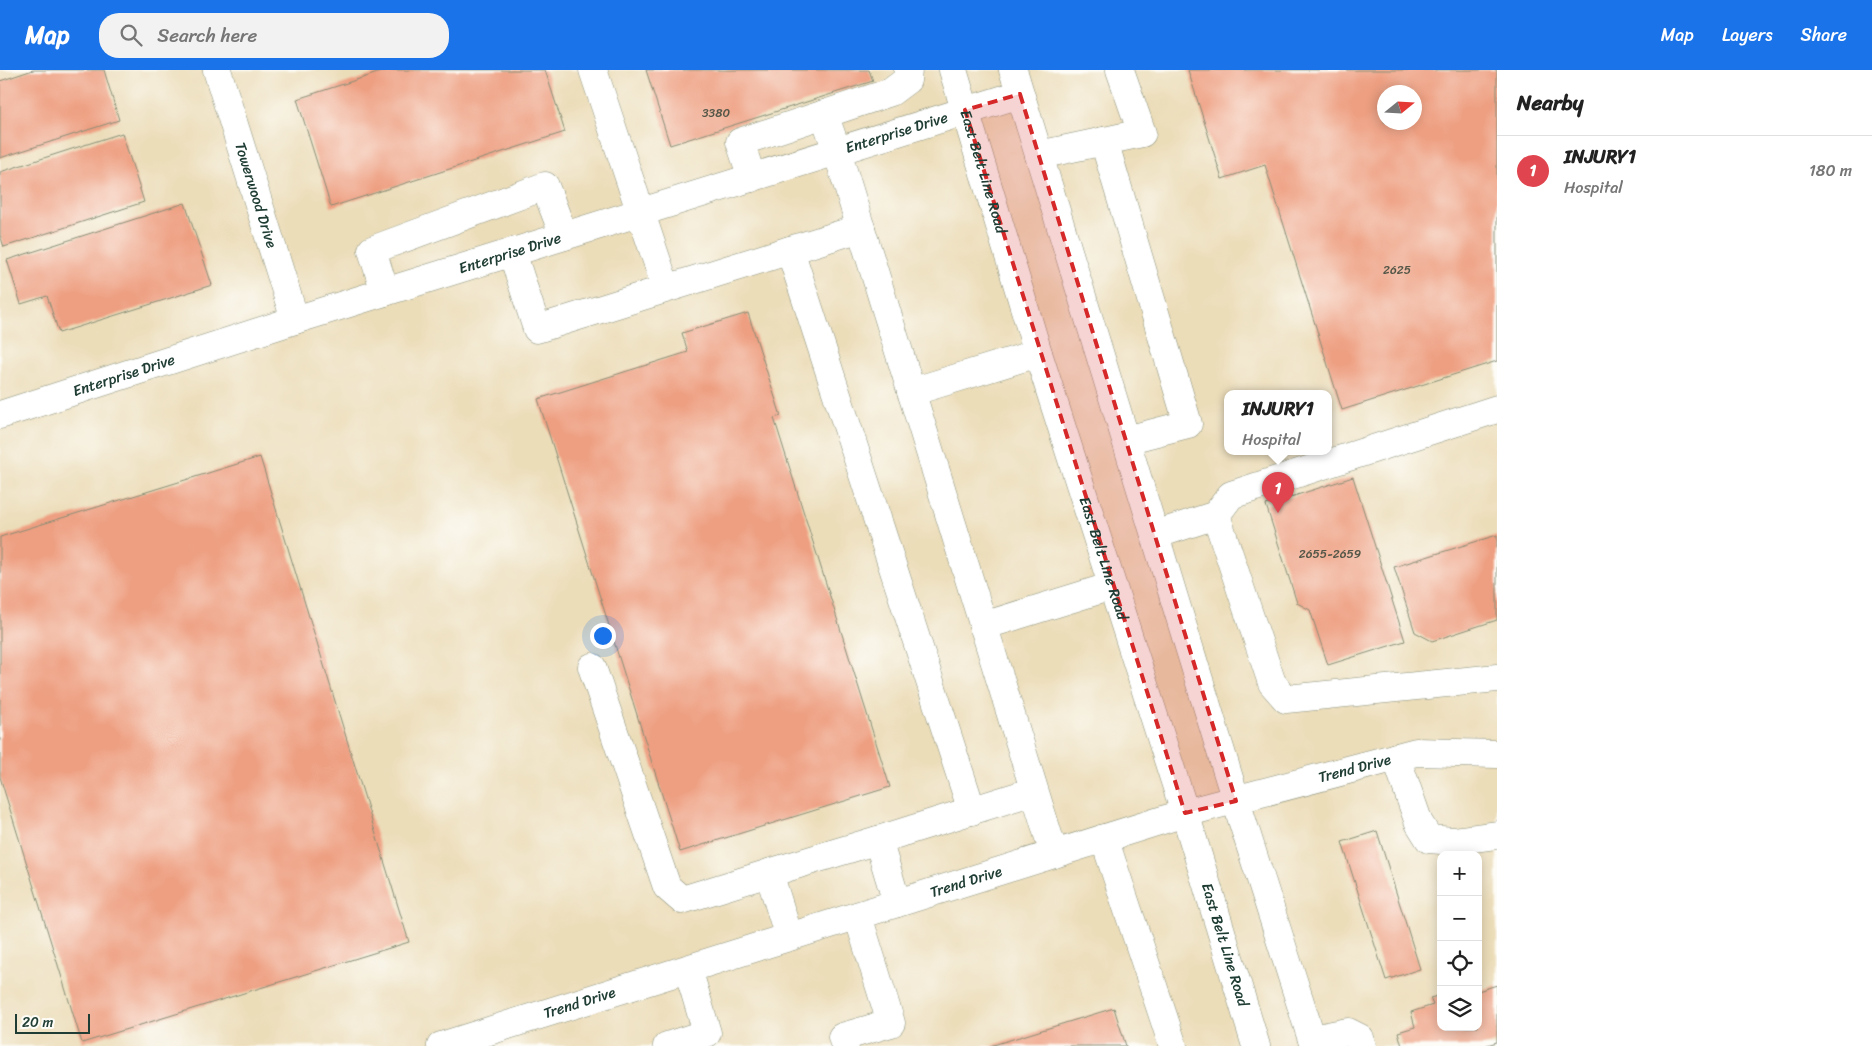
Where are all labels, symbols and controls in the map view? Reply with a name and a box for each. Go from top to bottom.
search box [99,13,449,58]
text: Map [25,14,69,56]
text: Search here [157,19,257,52]
text: Map [1661,19,1694,51]
text: Layers [1722,19,1773,51]
text: Share [1801,19,1847,51]
icon: search [117,21,145,49]
text: Nearby [1517,84,1583,122]
north arrow [1377,85,1422,130]
house number: 3380 [702,102,730,124]
street label: Enterprise Drive [842,104,951,161]
street label: East Belt Line Road [953,106,1015,238]
street label: Towerwood Drive [227,139,285,251]
text: INJURY1 [1564,140,1636,173]
text: 1 [1530,156,1536,185]
text: 180 m [1809,156,1852,185]
text: Hospital [1564,173,1623,202]
street label: Enterprise Drive [455,225,565,281]
house number: 2625 [1383,259,1411,281]
street label: Enterprise Drive [69,346,179,404]
popup [1224,390,1332,455]
text: INJURY1 [1242,392,1314,425]
text: Hospital [1242,425,1301,454]
pin: 1 [1262,472,1294,513]
street label: East Belt Line Road [1072,493,1136,624]
house number: 2655-2659 [1299,543,1361,565]
your location [590,623,616,649]
street label: Trend Drive [1315,746,1394,790]
map controls [1437,851,1482,1031]
button: + [1437,851,1482,896]
street label: Trend Drive [927,858,1005,905]
street label: East Belt Line Road [1194,880,1257,1011]
button: − [1437,896,1482,941]
button: locate [1437,941,1482,986]
street label: Trend Drive [540,979,619,1026]
button: layers [1437,986,1482,1031]
text: 20 m [22,1010,53,1035]
scale bar [15,1011,90,1034]

